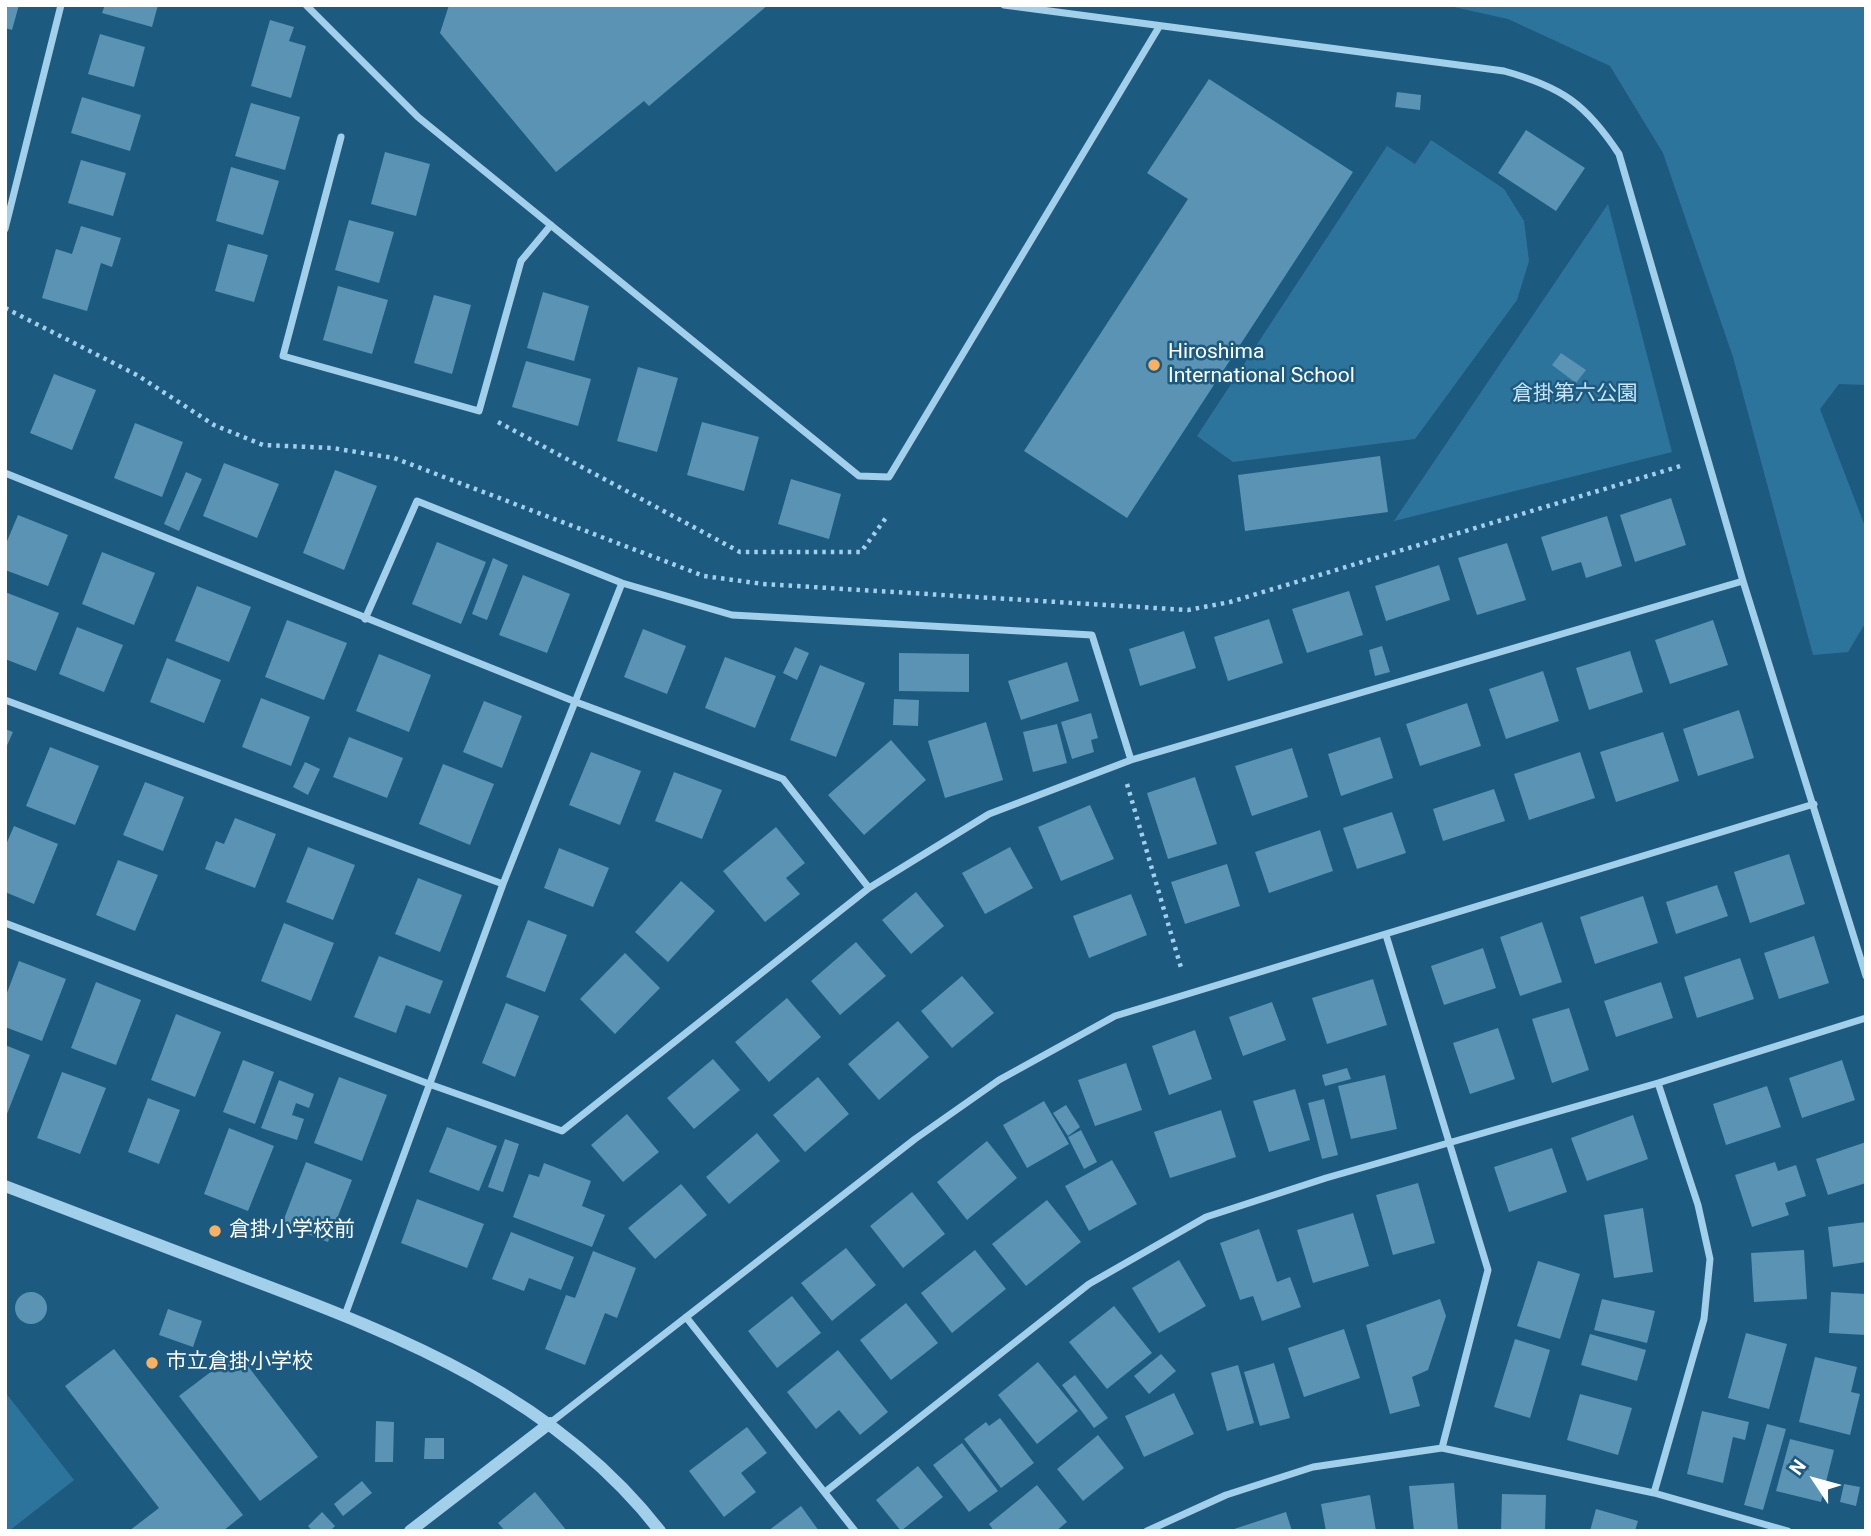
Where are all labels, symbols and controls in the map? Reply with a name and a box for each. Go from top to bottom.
place label: Hiroshima International School [1168,340,1355,390]
marker: Hiroshima International School [1146,357,1162,373]
park label: 倉掛第六公園 [1512,382,1638,408]
place label: 倉掛小学校前 [229,1218,355,1244]
marker: 倉掛小学校前 [207,1223,223,1239]
place label: 市立倉掛小学校 [166,1350,313,1376]
marker: 市立倉掛小学校 [144,1355,160,1371]
north arrow [1780,1445,1850,1515]
text: N [1784,1455,1811,1480]

